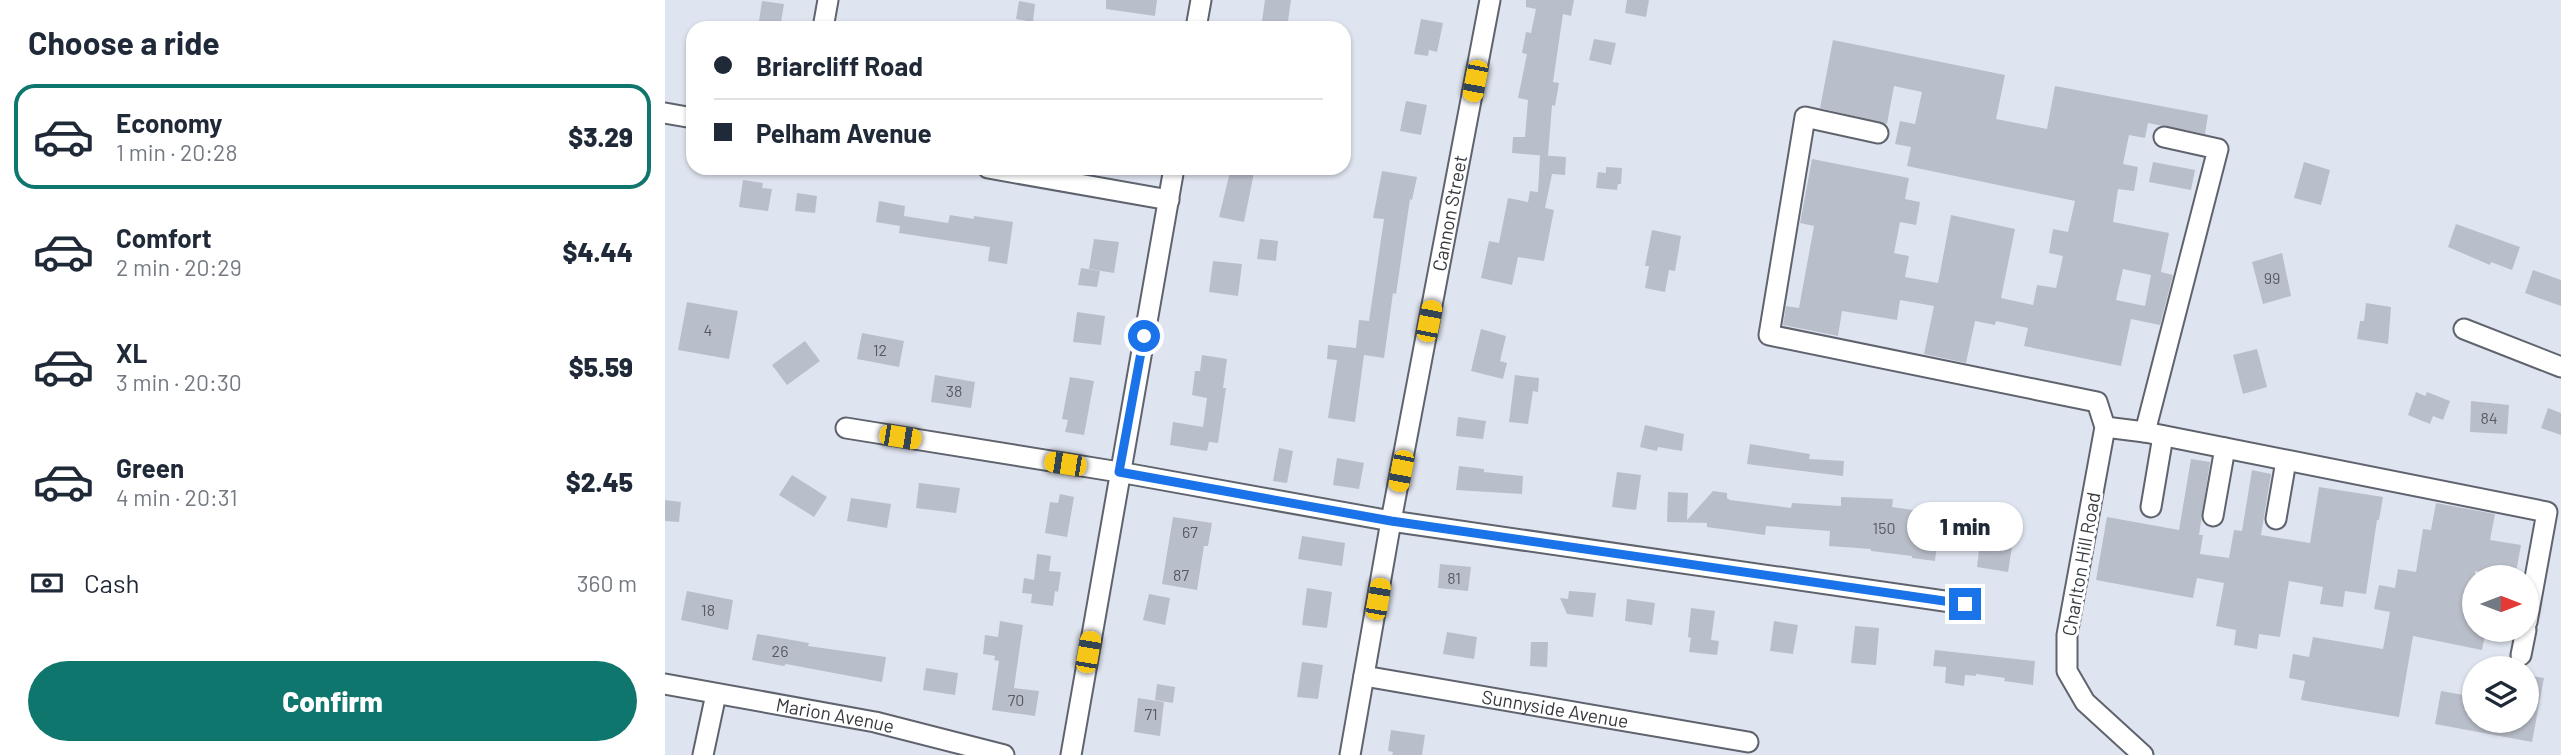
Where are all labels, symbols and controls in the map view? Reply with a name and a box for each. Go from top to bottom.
text: Choose a ride [28,23,220,61]
text: Briarcliff Road [756,50,923,81]
car [1461,58,1490,104]
icon: car [32,105,95,168]
text: Economy [116,107,222,138]
text: Pelham Avenue [756,117,932,148]
text: $3.29 [568,121,633,152]
text: 1 min · 20:28 [116,138,237,166]
street label: Cannon Street [1427,153,1471,273]
icon: car [32,220,95,283]
text: Comfort [116,222,212,253]
text: $4.44 [562,236,633,267]
text: 2 min · 20:29 [116,253,242,281]
house number: 99 [2264,268,2280,287]
car [1415,298,1444,344]
house number: 4 [704,320,712,339]
route start [1128,320,1160,352]
icon: car [32,335,95,398]
text: XL [116,337,147,368]
house number: 12 [873,340,887,359]
text: $5.59 [569,351,633,382]
text: 3 min · 20:30 [116,368,242,396]
house number: 38 [946,381,962,400]
house number: 84 [2480,408,2498,427]
car [878,423,923,451]
car [1387,448,1416,494]
icon: car [32,450,95,513]
car [1043,450,1088,478]
text: Green [116,452,184,483]
text: $2.45 [566,466,633,497]
text: 4 min · 20:31 [116,483,237,511]
street label: Charlton Hill Road [2057,490,2104,638]
callout: 1 min [1907,503,2023,552]
text: 1 min [1940,512,1990,540]
house number: 150 [1873,518,1895,537]
house number: 67 [1182,522,1198,541]
icon: cash [28,564,66,602]
house number: 87 [1173,565,1189,584]
north arrow [2462,565,2539,642]
map controls [2462,565,2539,733]
text: Cash [84,567,139,598]
house number: 81 [1447,568,1461,587]
text: 360 m [577,569,637,597]
car [1365,576,1392,622]
route end [1949,588,1981,620]
house number: 18 [701,600,715,619]
car [1075,629,1102,675]
house number: 26 [772,641,788,660]
button: layers [2462,656,2539,733]
button: Confirm [28,661,637,741]
street label: Sunnyside Avenue [1480,684,1630,732]
house number: 70 [1008,690,1024,709]
street label: Marion Avenue [774,692,897,738]
house number: 71 [1144,704,1158,723]

